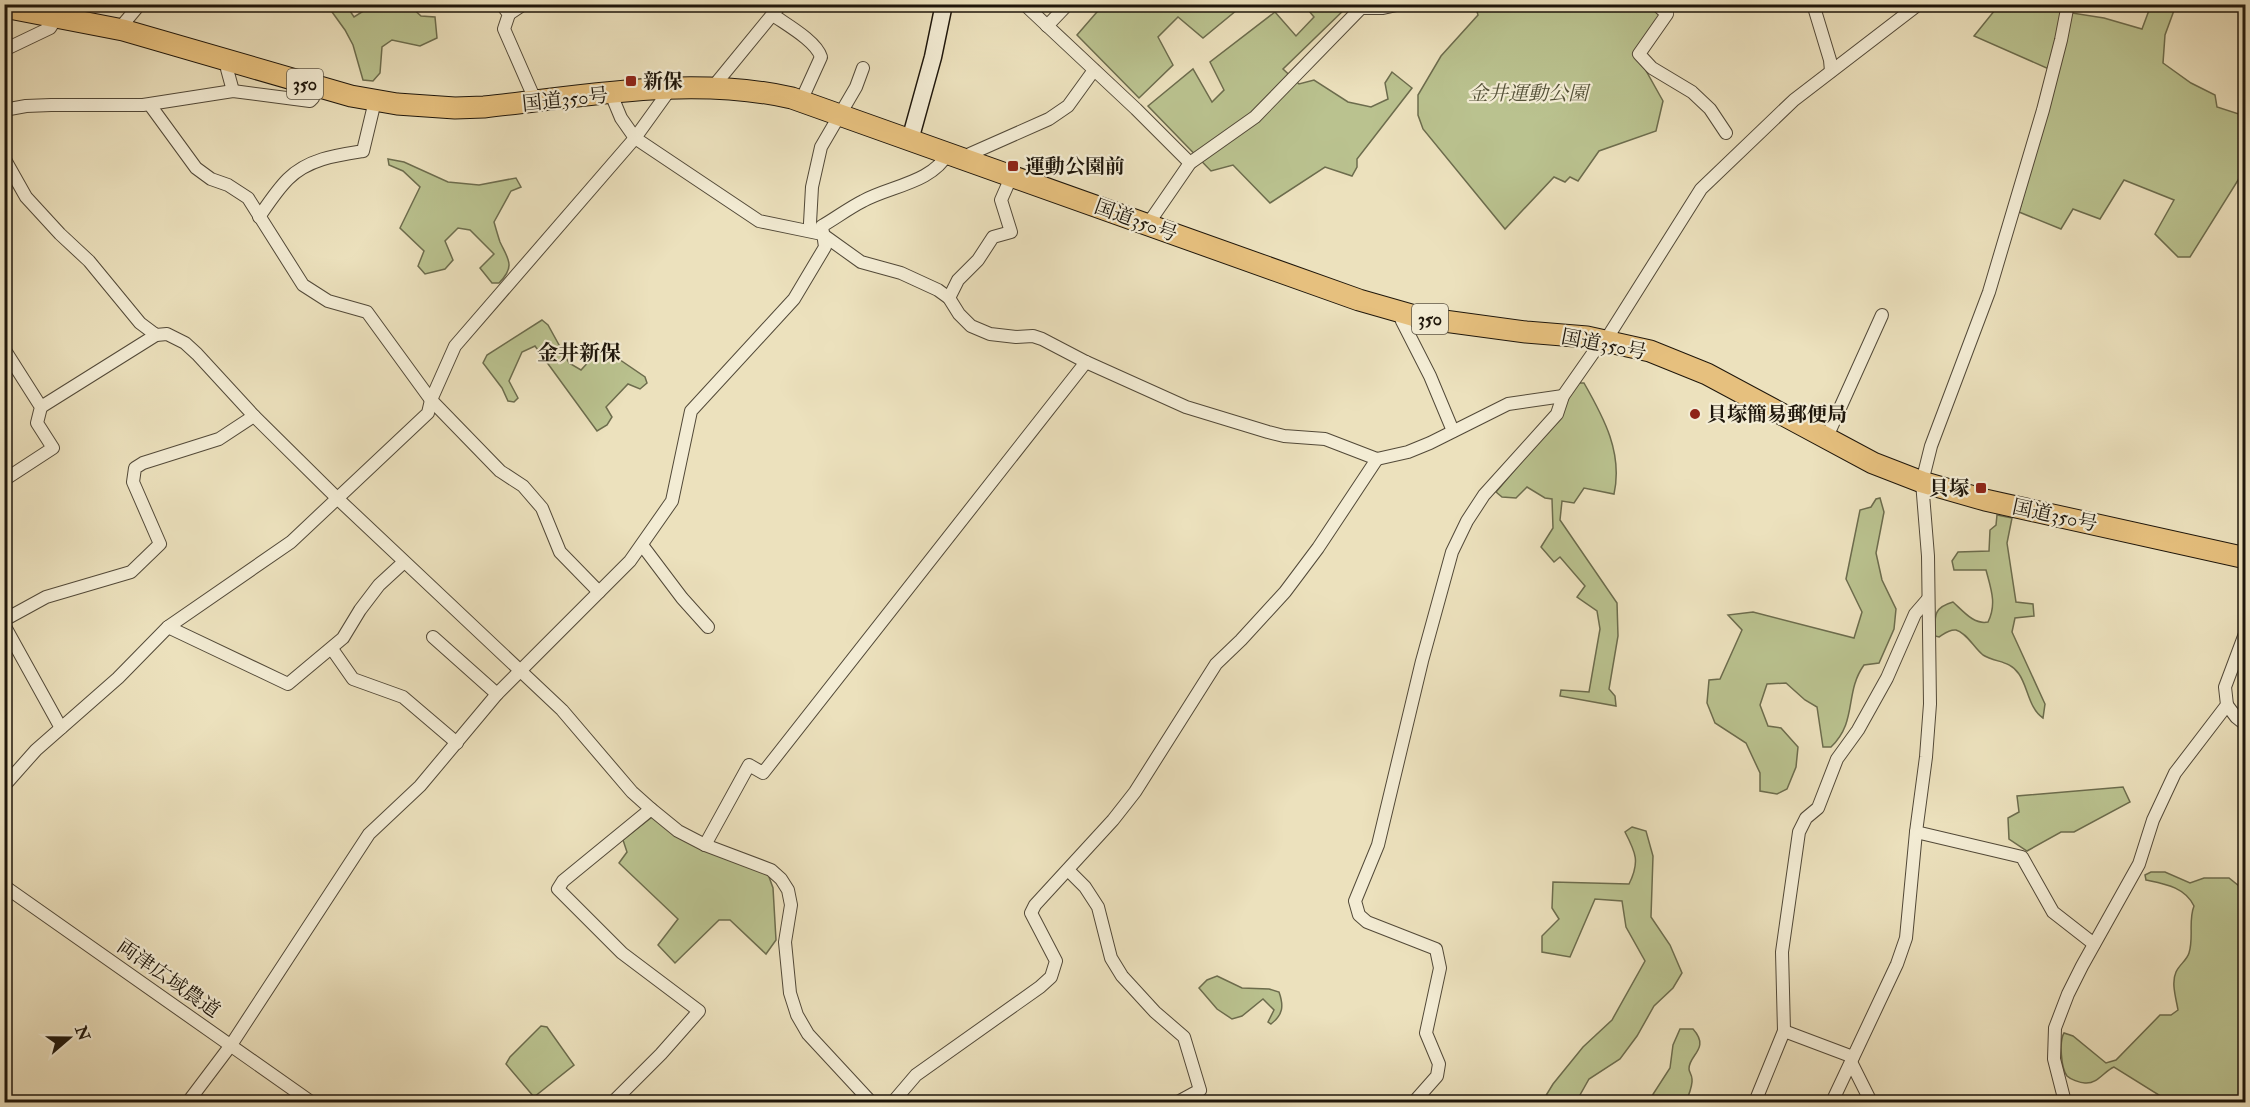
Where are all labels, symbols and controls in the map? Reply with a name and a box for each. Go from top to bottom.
road number: 350 [287,69,323,99]
place label: 新保 [643,69,683,94]
marker: 新保 [624,74,638,88]
park label: 金井運動公園 [1468,81,1591,106]
street label: 国道350号 [521,83,609,116]
place label: 運動公園前 [1025,154,1125,179]
marker: 運動公園前 [1006,159,1020,173]
street label: 国道350号 [1091,194,1181,247]
road number: 350 [1412,304,1448,334]
street label: 国道350号 [1559,324,1649,365]
district label: 金井新保 [537,340,621,367]
place label: 貝塚簡易郵便局 [1707,402,1847,427]
marker: 貝塚簡易郵便局 [1688,407,1702,421]
place label: 貝塚 [1929,476,1969,501]
marker: 貝塚 [1974,481,1988,495]
street label: 国道350号 [2010,494,2100,537]
street label: 両津広域農道 [112,934,225,1023]
north arrow [39,1008,99,1068]
text: N [70,1022,94,1044]

